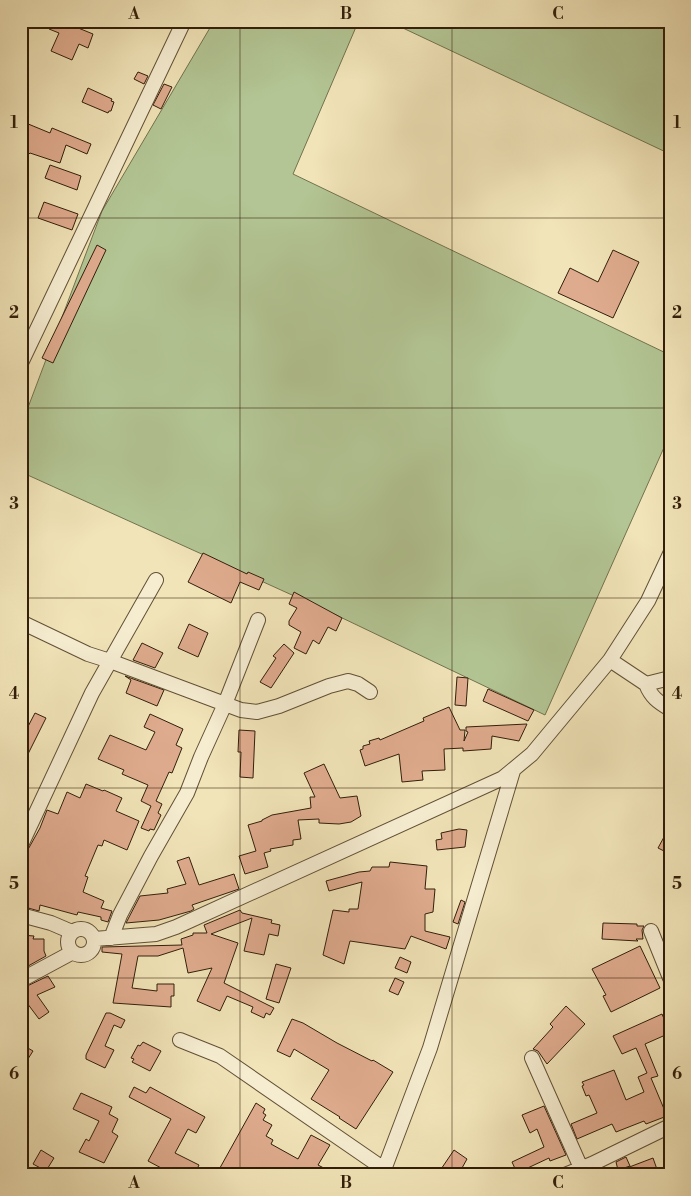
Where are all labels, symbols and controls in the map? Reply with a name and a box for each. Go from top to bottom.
text: A [127,4,140,24]
text: B [340,4,352,24]
text: C [552,4,564,24]
text: 1 [10,113,18,133]
text: 1 [673,113,681,133]
text: 2 [9,303,19,323]
text: 2 [672,303,682,323]
text: 3 [9,494,19,514]
text: 3 [672,494,682,514]
text: 4 [9,684,20,704]
text: 4 [672,684,683,704]
text: 5 [9,874,19,894]
text: 5 [672,874,682,894]
text: 6 [9,1064,19,1084]
text: 6 [672,1064,682,1084]
text: A [127,1173,140,1193]
text: B [340,1173,352,1193]
text: C [552,1173,564,1193]

